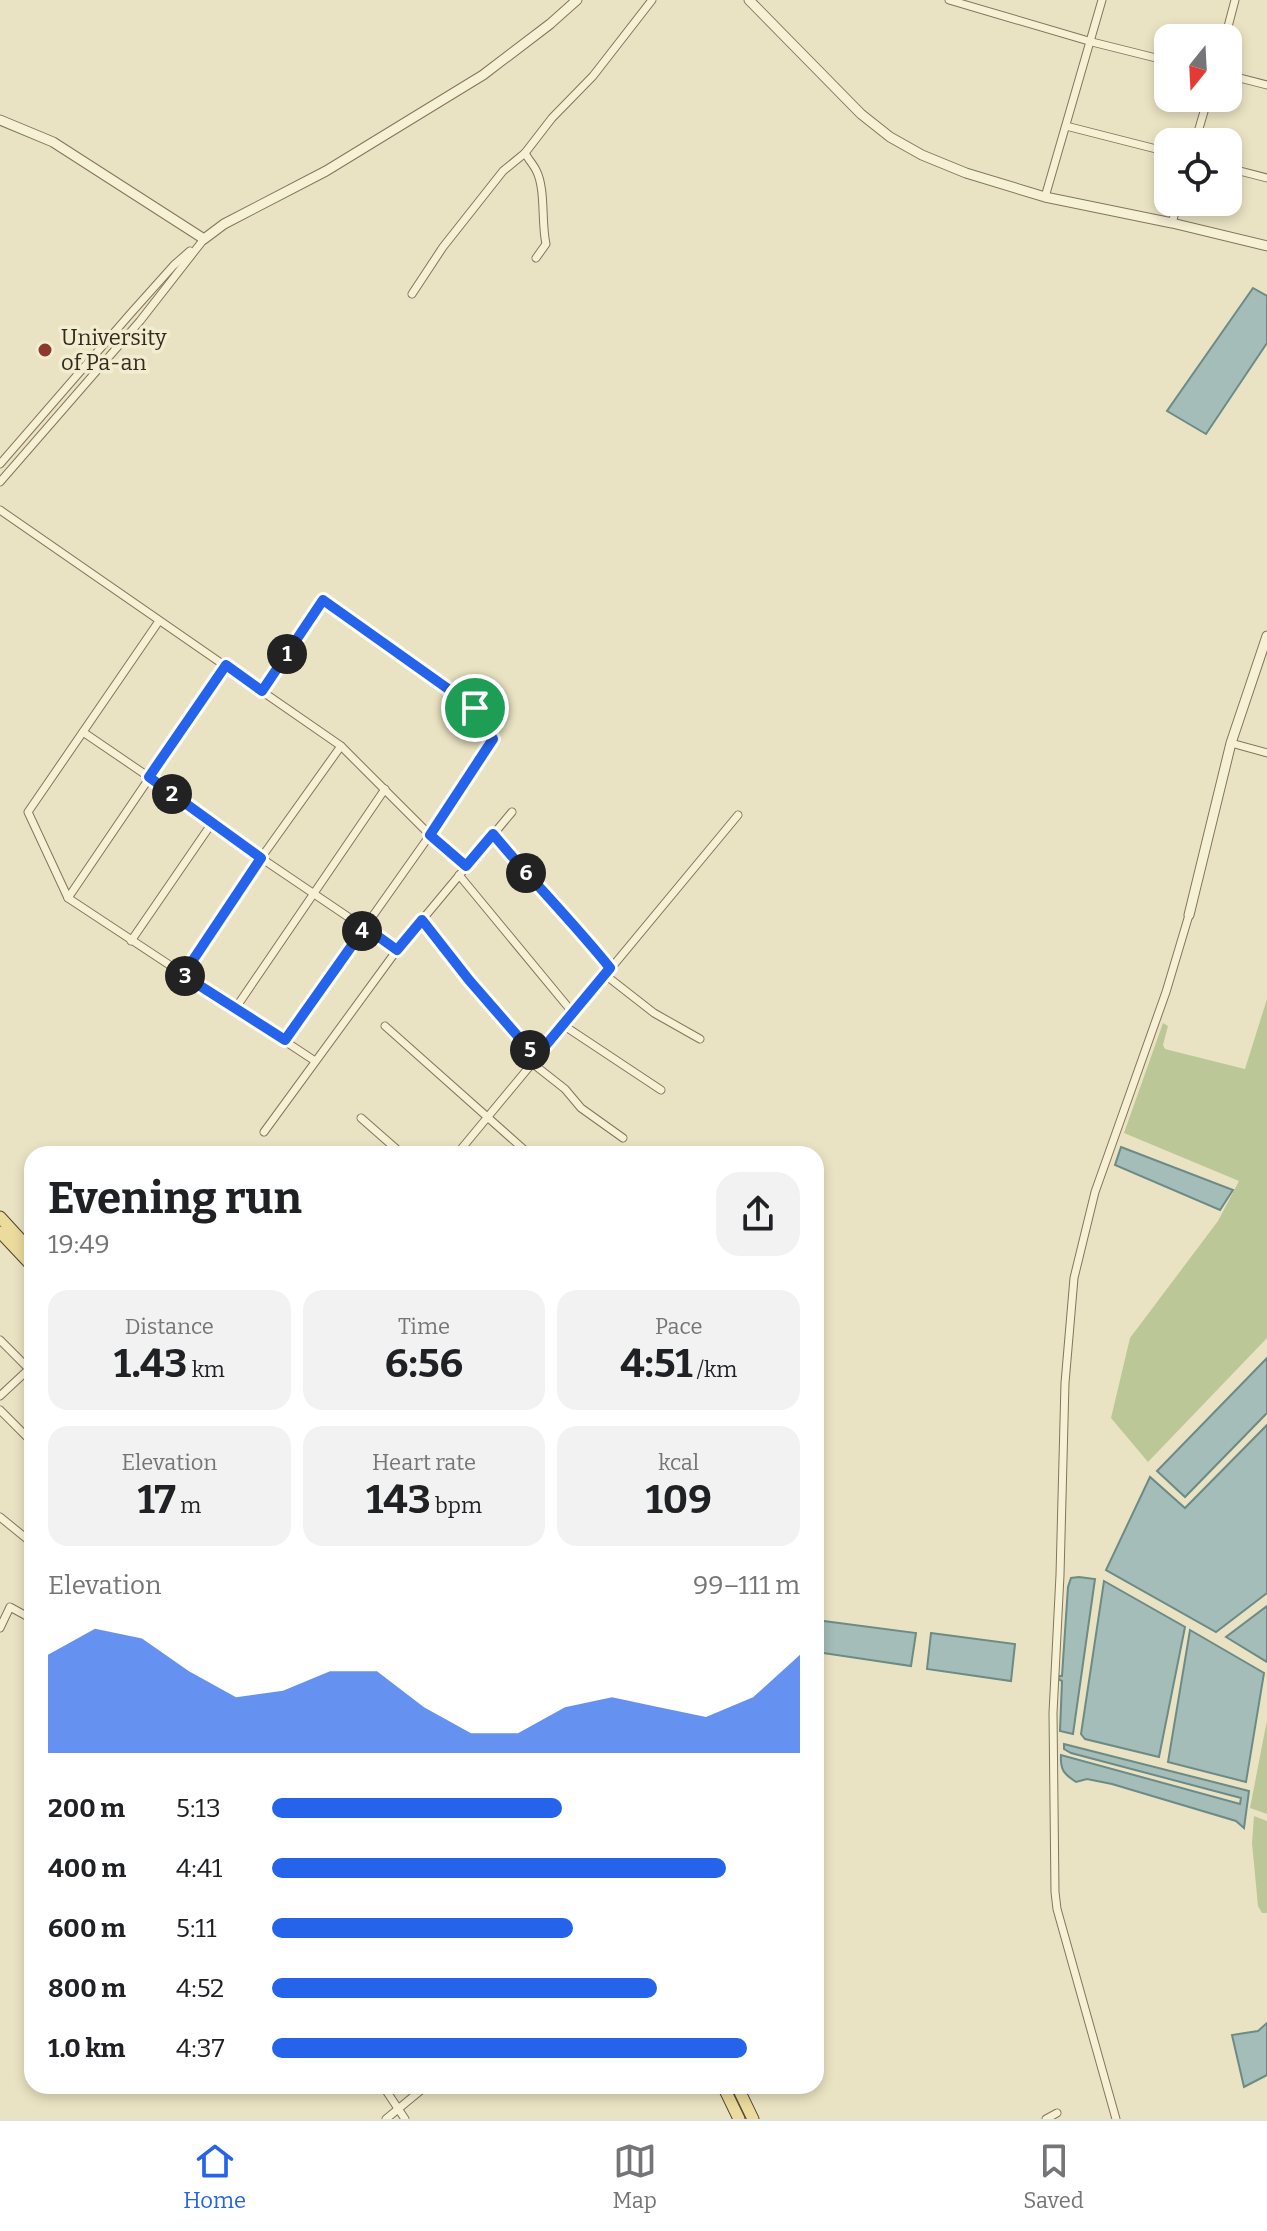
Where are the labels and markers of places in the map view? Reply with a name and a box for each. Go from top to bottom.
place label: University of Pa-an [61,324,167,376]
marker: University of Pa-an [36,341,54,359]
pin: 1 [267,634,307,674]
pin [441,674,509,742]
pin: 2 [152,774,192,814]
pin: 6 [506,853,546,893]
pin: 4 [342,911,382,951]
pin: 3 [165,956,205,996]
pin: 5 [510,1030,550,1070]

